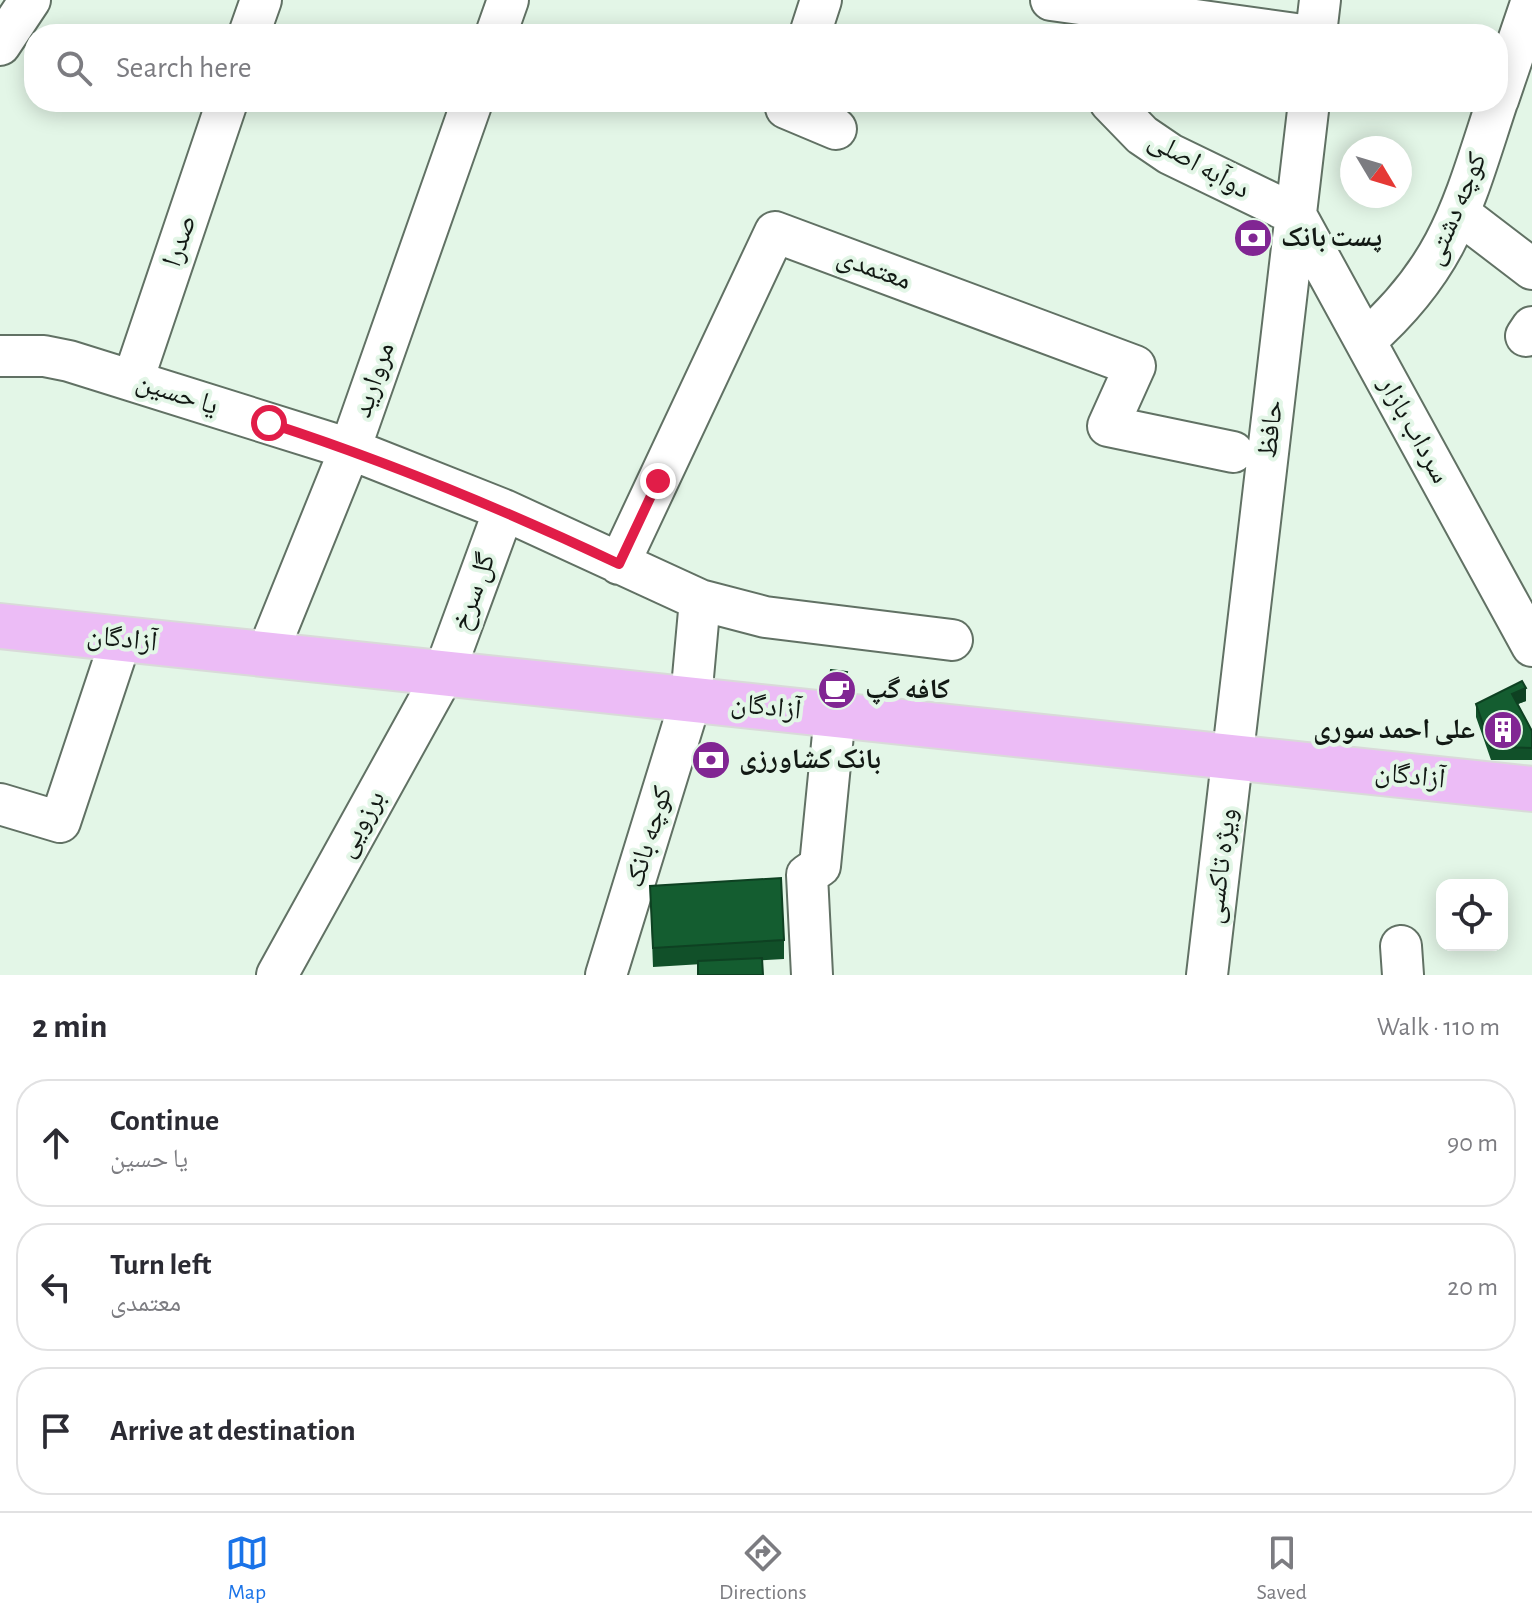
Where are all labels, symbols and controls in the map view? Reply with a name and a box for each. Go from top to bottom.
search box [24,24,1508,112]
icon: search [52,46,96,90]
text: Search here [116,53,252,83]
street label: دوآبه اصلی [1143,124,1255,206]
north arrow [1340,136,1412,208]
street label: کوچه دشتی [1420,148,1494,270]
street label: صدرا [158,211,202,271]
bank icon: پست بانک [1232,217,1274,259]
place label: پست بانک [1281,224,1382,253]
street label: معتمدی [833,243,915,296]
street label: مروارید [348,339,400,421]
street label: یا حسین [132,368,221,422]
street label: سرداب بازار [1373,371,1455,488]
street label: حافظ [1254,398,1288,460]
route start [251,405,287,441]
route end [640,463,676,499]
street label: گل سرخ [447,549,503,635]
street label: آزادگان [85,620,160,658]
cafe icon: کافه گپ [816,669,858,711]
place label: کافه گپ [865,676,950,705]
street label: آزادگان [729,688,804,726]
building icon: علی احمد سوری [1482,709,1524,751]
place label: علی احمد سوری [1313,716,1475,746]
bank icon: بانک کشاورزی [690,739,732,781]
place label: بانک کشاورزی [739,746,881,775]
street label: آزادگان [1373,757,1448,795]
street label: کوچه بانک [620,783,678,891]
street label: برزویی [331,786,392,863]
street label: ویژه تاکسی [1200,807,1244,926]
map controls [1436,879,1508,951]
button: locate [1436,879,1508,951]
text: 2 min [32,1010,107,1044]
text: Walk · 110 m [1377,1014,1500,1040]
text: Continue [110,1106,219,1136]
icon: ahead [34,1121,78,1165]
text: 90 m [1447,1130,1498,1156]
text: یا حسین [110,1146,188,1172]
text: Turn left [110,1250,211,1280]
icon: left [34,1265,78,1309]
text: 20 m [1447,1274,1498,1300]
text: معتمدی [110,1290,181,1316]
icon: arrive [34,1409,78,1453]
text: Arrive at destination [110,1416,356,1446]
tab: Map [225,1531,269,1605]
tab: Directions [719,1531,807,1605]
tab: Saved [1257,1531,1307,1605]

